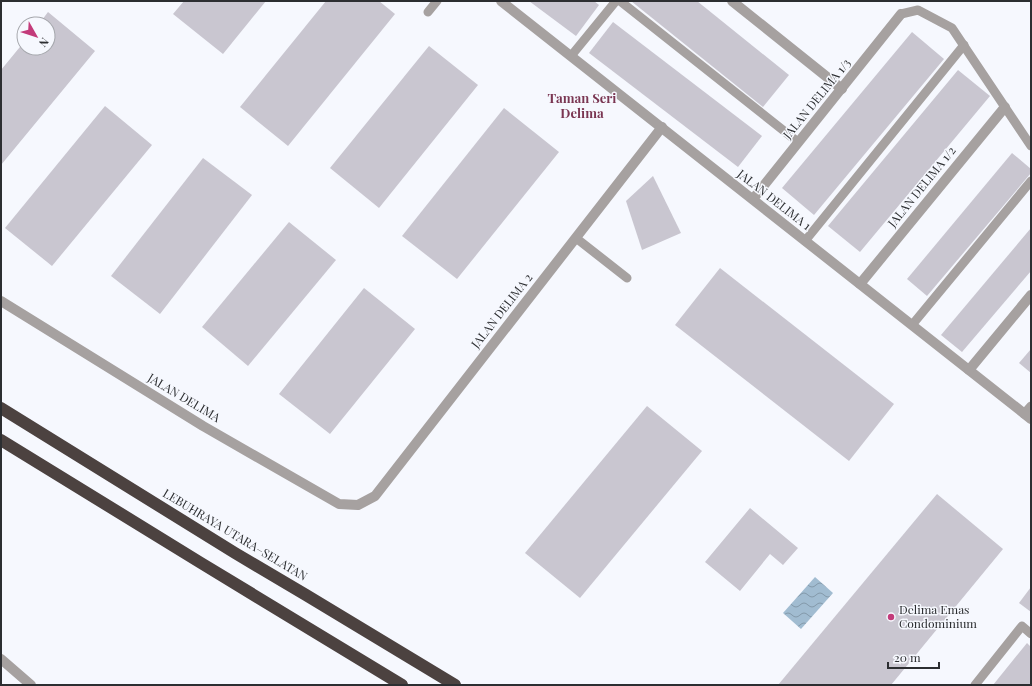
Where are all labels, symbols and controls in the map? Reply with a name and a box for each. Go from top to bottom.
north arrow [16,16,56,56]
text: N [36,35,52,50]
street label: JALAN DELIMA 1/3 [778,55,854,143]
district label: Taman Seri Delima [548,89,616,121]
street label: JALAN DELIMA 1/2 [883,143,959,231]
street label: JALAN DELIMA 1 [734,165,815,233]
street label: JALAN DELIMA 2 [466,270,536,352]
street label: JALAN DELIMA [144,369,224,425]
street label: LEBUHRAYA UTARA–SELATAN [160,485,311,584]
place label: Delima Emas Condominium [899,601,977,631]
marker: Delima Emas Condominium [886,612,896,622]
scale bar [888,644,939,670]
text: 20 m [894,649,921,665]

